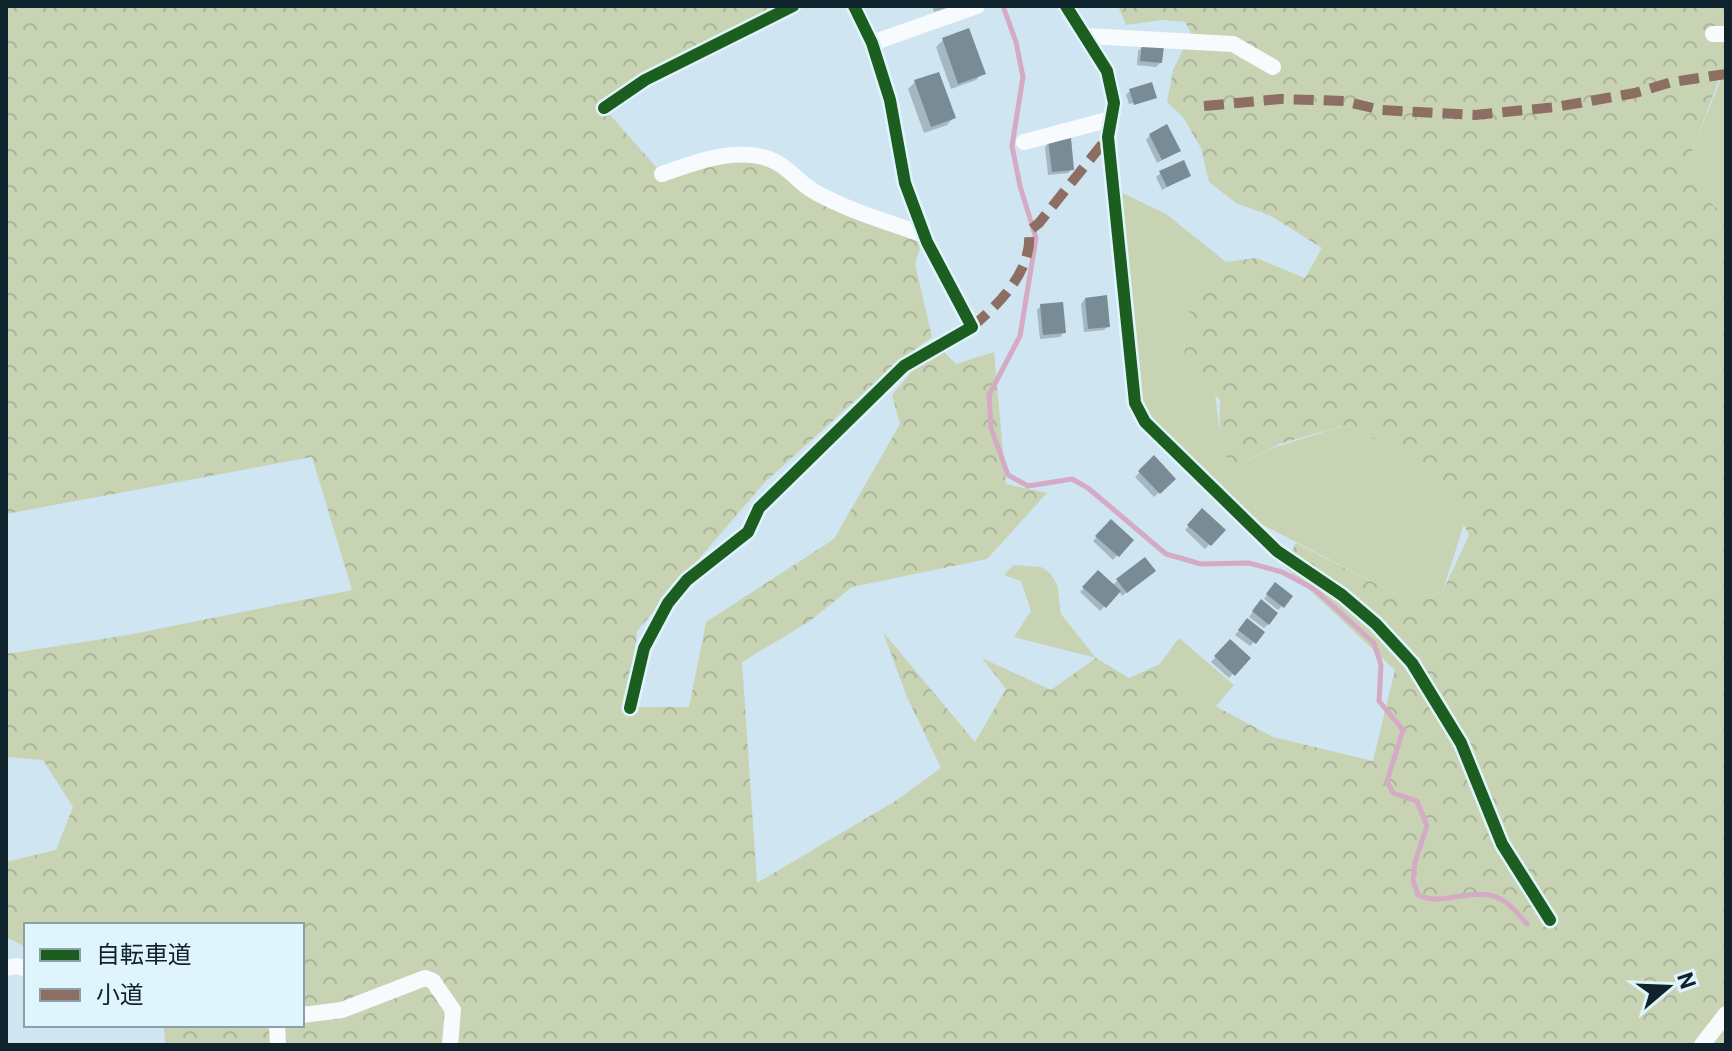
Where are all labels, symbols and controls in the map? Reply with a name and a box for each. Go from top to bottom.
legend [24,923,304,1027]
text: 自転車道 [96,941,192,969]
north arrow [1628,947,1708,1027]
text: N [1672,969,1701,992]
text: 小道 [96,981,144,1009]

